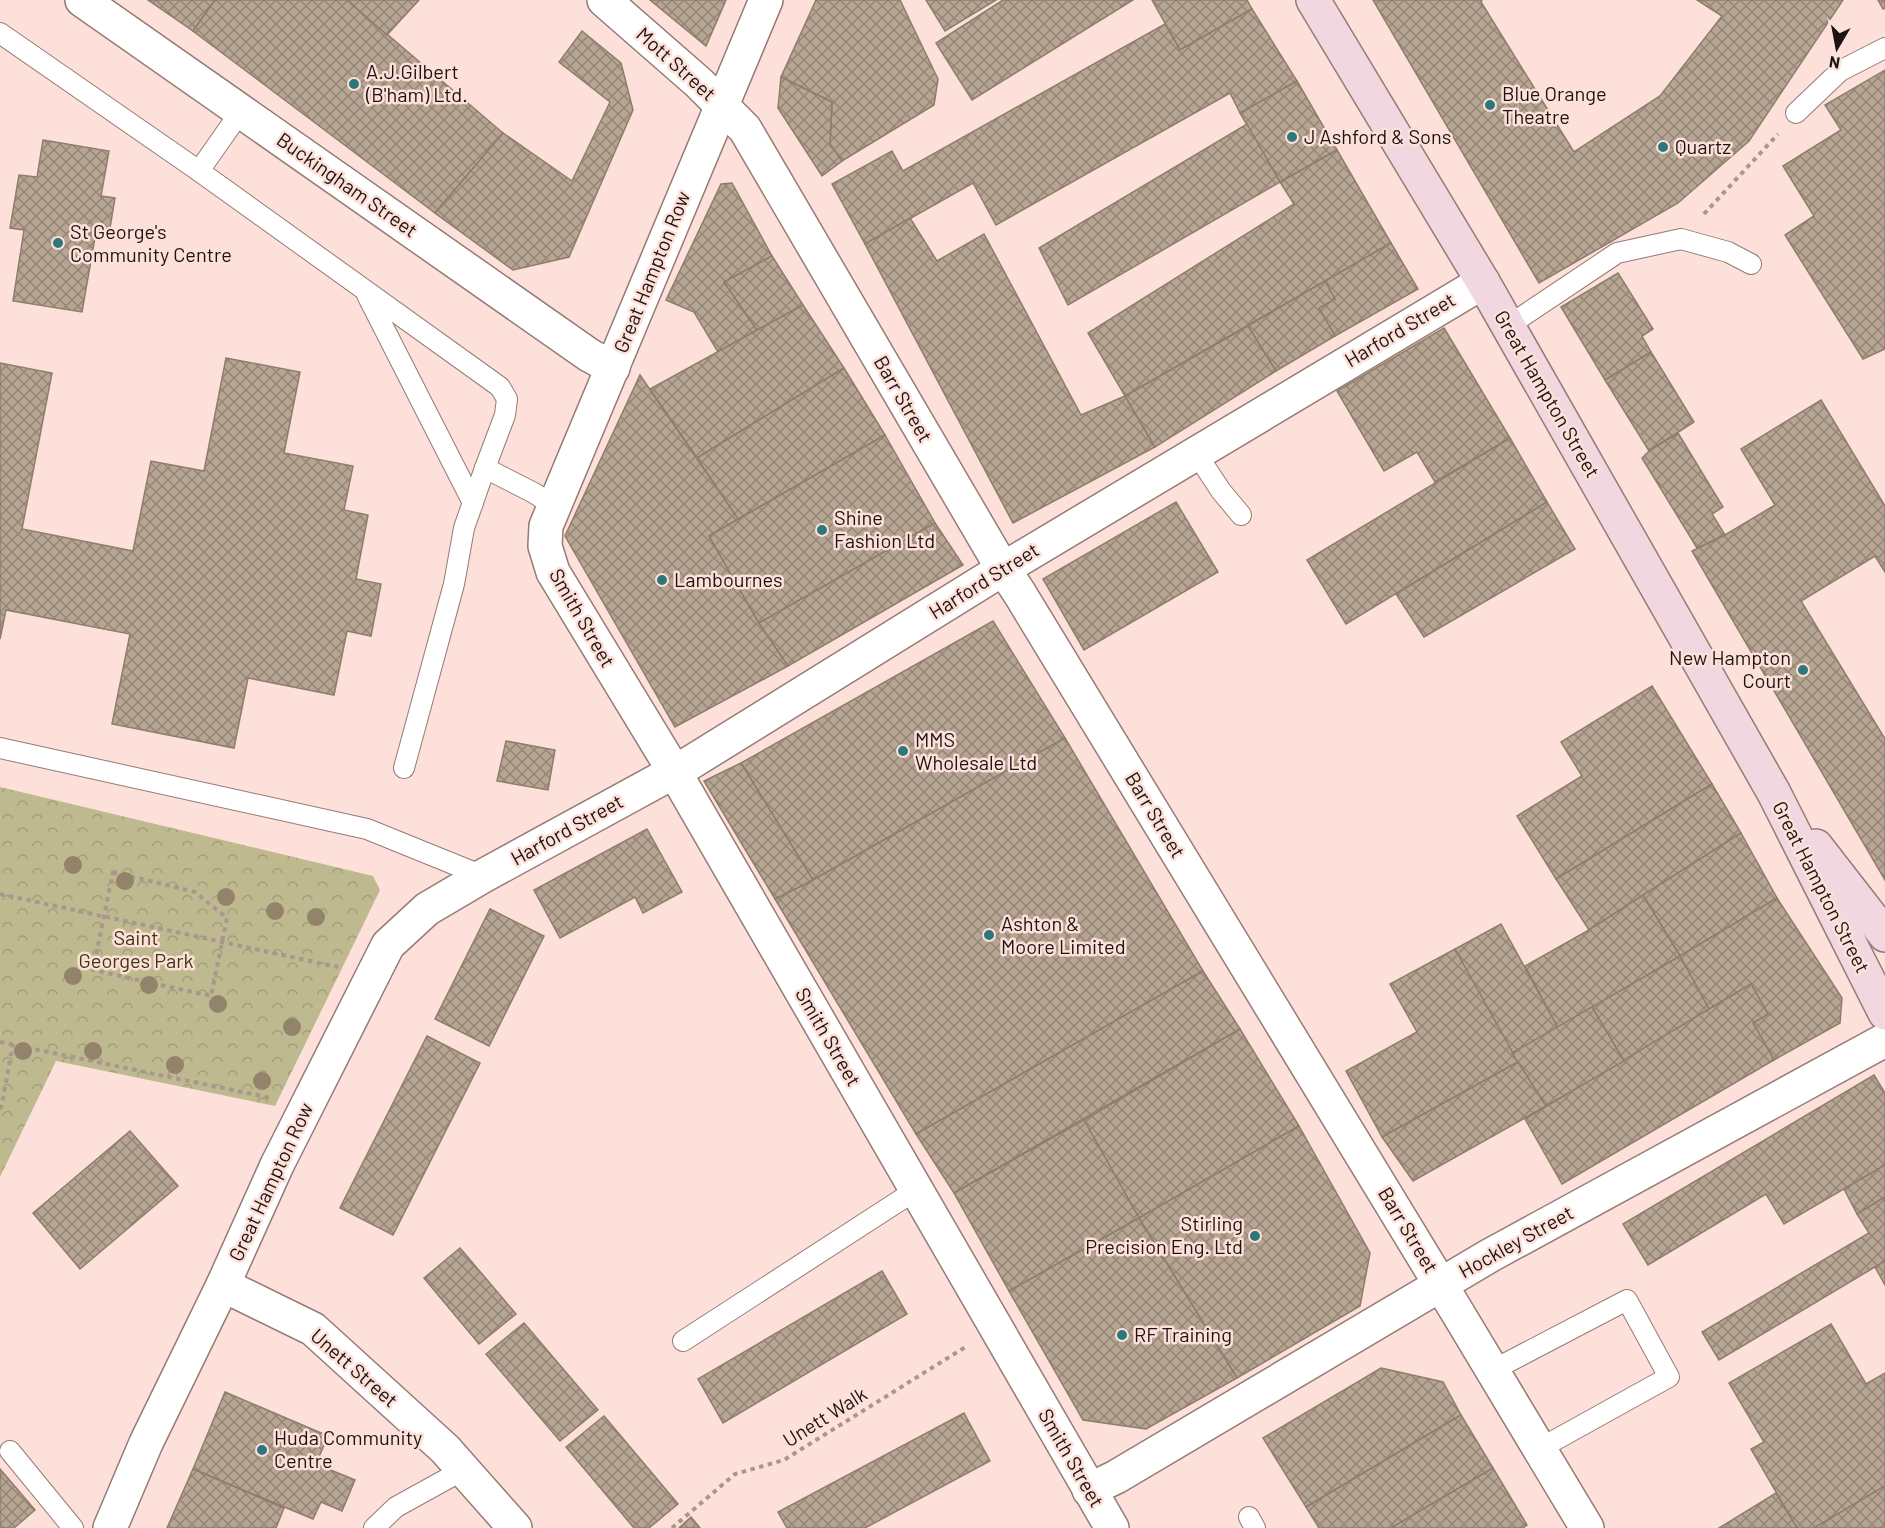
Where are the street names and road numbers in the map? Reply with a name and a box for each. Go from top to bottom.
street label: Mott Street [632,21,721,105]
street label: Buckingham Street [273,127,422,242]
street label: Great Hampton Row [608,187,694,356]
street label: Harford Street [1340,287,1459,372]
street label: Great Hampton Street [1490,305,1606,482]
street label: Barr Street [870,351,938,446]
street label: Harford Street [924,537,1043,623]
street label: Smith Street [545,564,621,671]
street label: Barr Street [1121,767,1191,862]
street label: Harford Street [506,788,627,870]
street label: Great Hampton Street [1768,797,1876,976]
street label: Smith Street [791,983,867,1090]
street label: Great Hampton Row [223,1099,317,1265]
street label: Barr Street [1374,1182,1444,1277]
street label: Hockley Street [1454,1200,1577,1282]
street label: Unett Street [306,1323,403,1411]
street label: Unett Walk [778,1381,871,1451]
street label: Smith Street [1034,1404,1110,1511]

